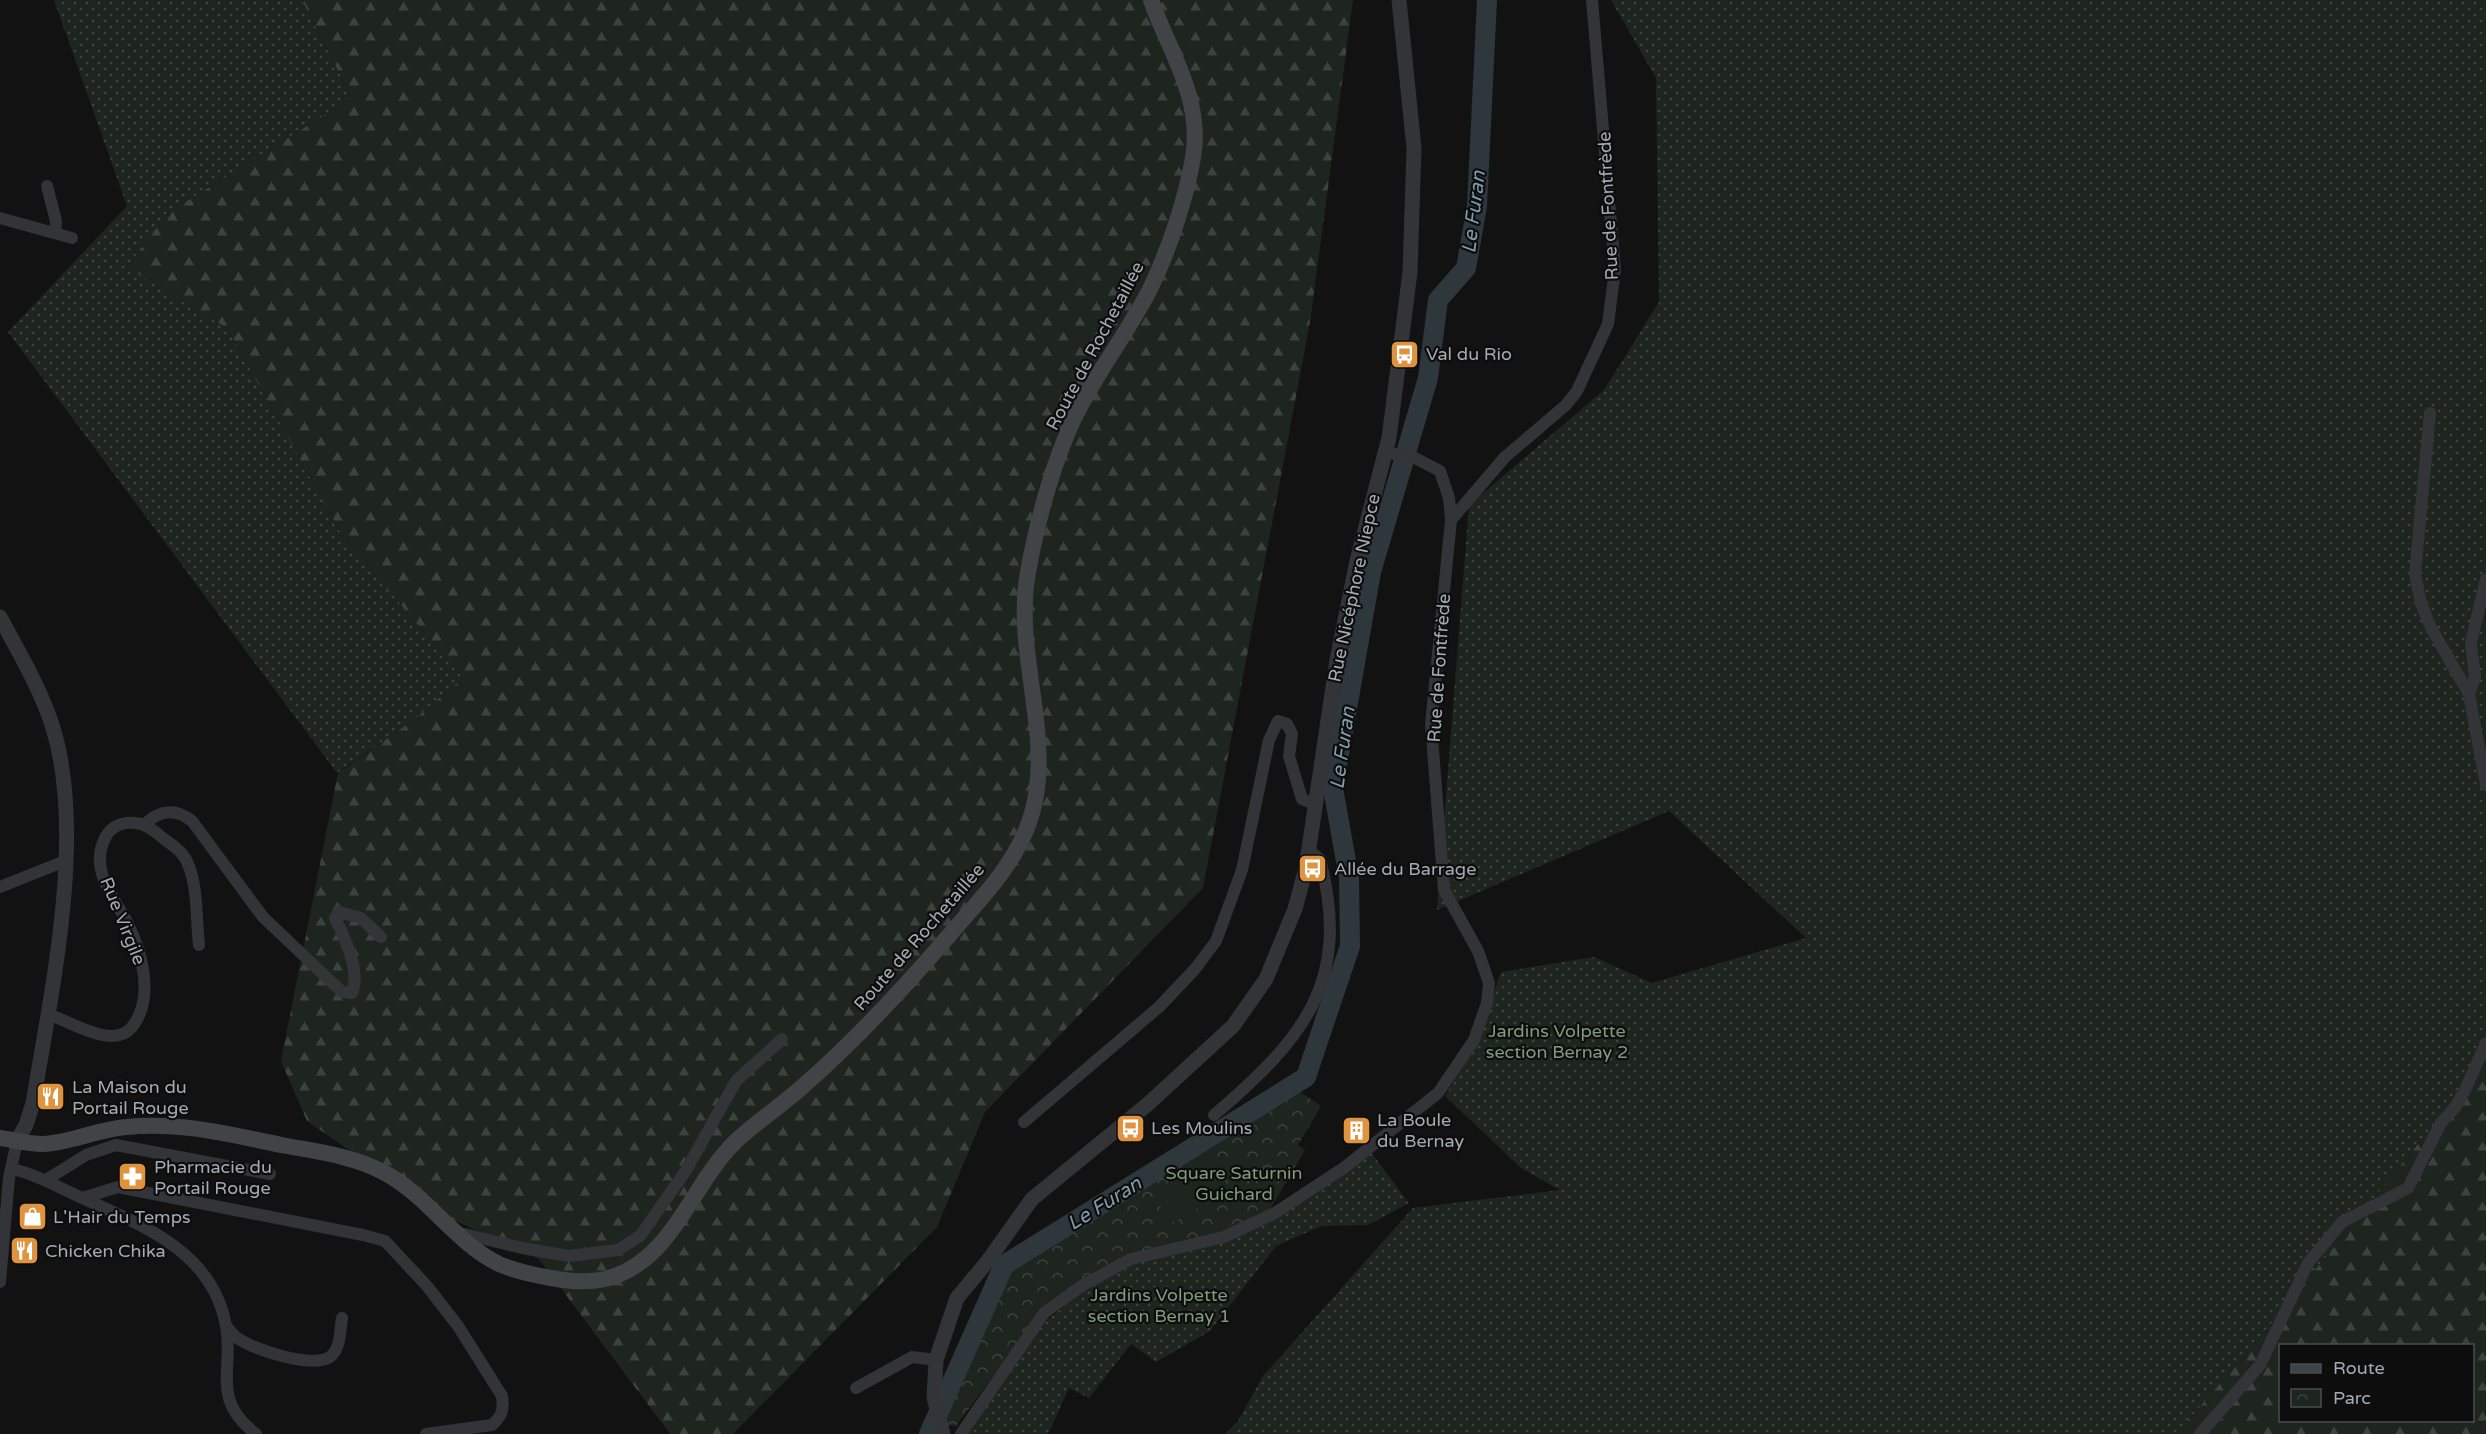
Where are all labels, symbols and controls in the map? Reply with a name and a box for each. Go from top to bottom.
street label: Rue de Fontfrède [1593,131,1623,281]
water label: Le Furan [1457,169,1491,255]
street label: Route de Rochetaillée [1041,258,1149,434]
bus stop icon: Val du Rio [1389,338,1421,370]
place label: Val du Rio [1426,343,1512,365]
street label: Rue Nicéphore Niepce [1323,492,1385,684]
street label: Rue de Fontfrède [1423,593,1455,743]
water label: Le Furan [1325,705,1361,791]
bus stop icon: Allée du Barrage [1297,853,1329,885]
place label: Allée du Barrage [1334,858,1476,880]
street label: Route de Rochetaillée [849,859,989,1015]
street label: Rue Virgile [95,874,151,968]
park label: Jardins Volpette section Bernay 2 [1486,1020,1628,1063]
place label: La Maison du Portail Rouge [72,1076,189,1119]
restaurant icon: La Maison du Portail Rouge [35,1081,67,1113]
place label: La Boule du Bernay [1377,1109,1464,1152]
bus stop icon: Les Moulins [1114,1112,1146,1144]
building icon: La Boule du Bernay [1340,1114,1372,1146]
place label: Les Moulins [1151,1117,1252,1139]
place label: Pharmacie du Portail Rouge [154,1156,272,1199]
pharmacy icon: Pharmacie du Portail Rouge [117,1161,149,1193]
park label: Square Saturnin Guichard [1165,1162,1303,1205]
water label: Le Furan [1063,1171,1147,1236]
shop icon: L'Hair du Temps [16,1201,48,1233]
place label: L'Hair du Temps [53,1206,191,1228]
restaurant icon: Chicken Chika [8,1235,40,1267]
place label: Chicken Chika [45,1240,166,1262]
park label: Jardins Volpette section Bernay 1 [1088,1284,1230,1327]
legend [2279,1344,2474,1422]
text: Route [2333,1357,2385,1379]
text: Parc [2333,1387,2371,1409]

